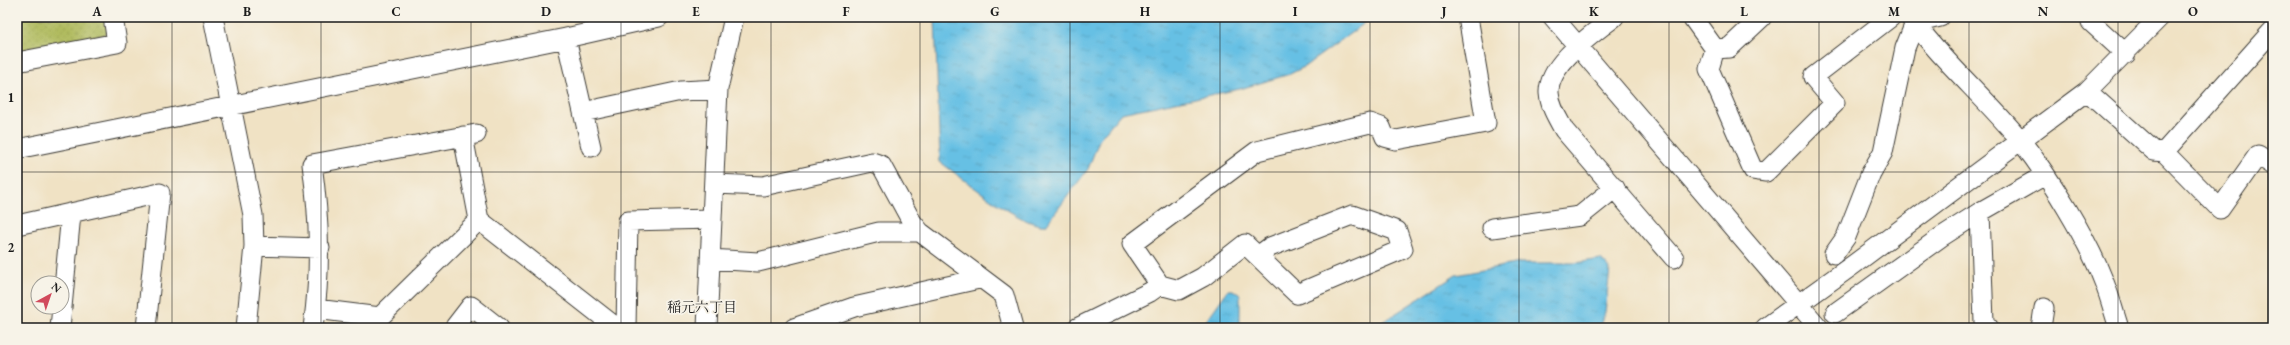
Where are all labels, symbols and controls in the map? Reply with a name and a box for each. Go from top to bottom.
text: A [91,3,102,20]
text: B [243,3,251,20]
text: C [391,3,401,20]
text: D [541,3,551,20]
text: E [692,3,700,20]
text: F [842,3,850,20]
text: G [990,3,1000,20]
text: H [1140,3,1151,20]
text: I [1293,3,1298,20]
text: J [1440,3,1447,20]
text: K [1589,3,1600,20]
text: L [1740,3,1748,20]
text: M [1888,3,1900,20]
text: N [2038,3,2049,20]
text: O [2188,3,2198,20]
text: 1 [8,89,15,106]
text: 2 [8,239,15,256]
north arrow [30,275,70,315]
text: N [49,279,64,296]
district label: 稲元六丁目 [667,298,737,316]

